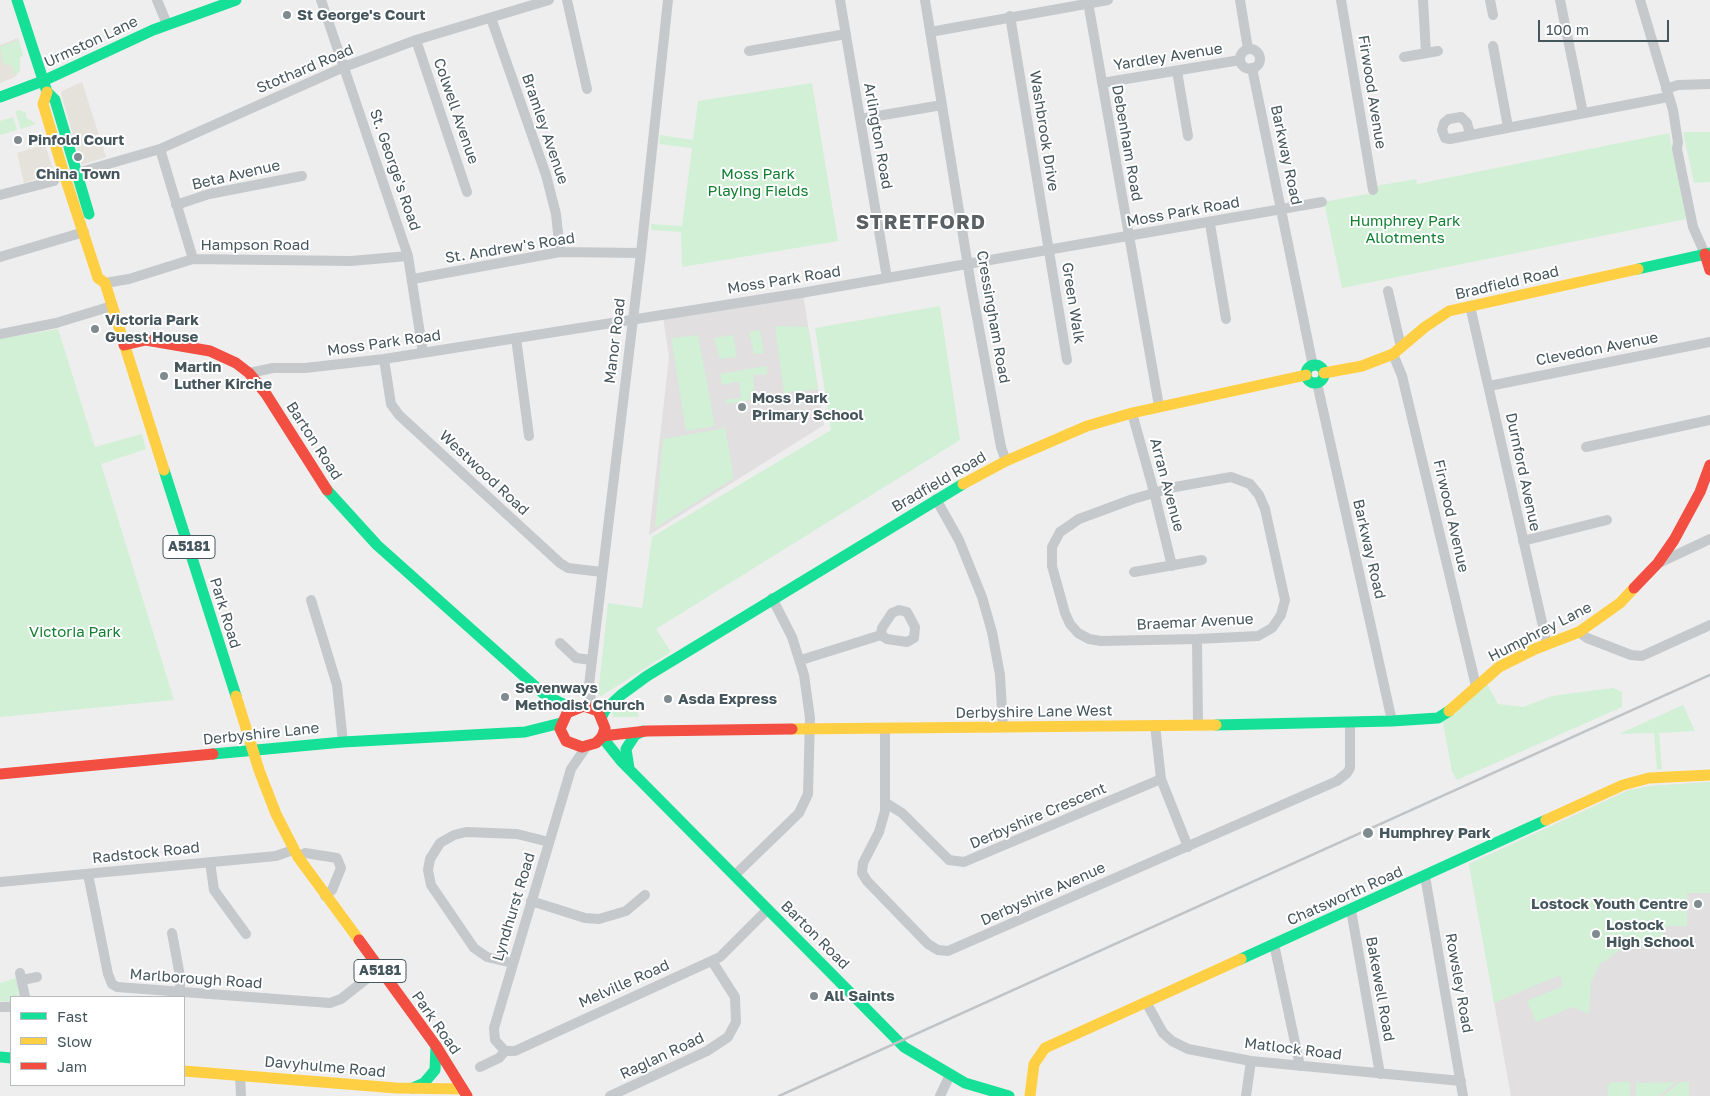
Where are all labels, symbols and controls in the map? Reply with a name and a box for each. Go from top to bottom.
place label: St George's Court [297,6,426,24]
marker: St George's Court [281,9,293,21]
scale bar [1540,10,1671,42]
street label: Urmston Lane [41,12,141,72]
text: 100 m [1546,20,1589,38]
street label: Firwood Avenue [1354,34,1390,150]
street label: Yardley Avenue [1112,40,1224,74]
street label: Stothard Road [254,41,356,97]
street label: Colwell Avenue [429,56,483,166]
street label: Washbrook Drive [1026,69,1062,193]
street label: Bramley Avenue [518,71,572,187]
street label: Arlington Road [860,81,896,191]
street label: Debenham Road [1108,83,1146,203]
street label: Barkway Road [1267,103,1305,207]
street label: St. George's Road [366,107,424,233]
place label: Pinfold Court [28,131,124,149]
marker: Pinfold Court [12,134,24,146]
marker: China Town [72,151,84,163]
street label: Beta Avenue [190,156,282,194]
place label: China Town [36,165,120,183]
park label: Moss Park Playing Fields [708,165,808,200]
street label: Moss Park Road [1125,193,1241,231]
district label: STRETFORD [855,211,987,235]
park label: Humphrey Park Allotments [1350,212,1460,247]
street label: St. Andrew's Road [444,229,576,267]
street label: Hampson Road [200,236,310,254]
street label: Cressingham Road [972,249,1014,385]
street label: Green Walk [1058,261,1088,345]
street label: Moss Park Road [726,262,842,298]
street label: Bradfield Road [1453,262,1561,304]
street label: Manor Road [601,297,629,385]
place label: Victoria Park Guest House [105,311,199,346]
marker: Victoria Park Guest House [89,323,101,335]
street label: Moss Park Road [326,326,442,360]
street label: Clevedon Avenue [1534,328,1660,370]
place label: Martin Luther Kirche [174,358,272,393]
marker: Martin Luther Kirche [158,370,170,382]
place label: Moss Park Primary School [752,389,864,424]
street label: Barton Road [282,399,346,483]
marker: Moss Park Primary School [736,401,748,413]
street label: Durnford Avenue [1502,411,1544,533]
street label: Westwood Road [435,427,533,519]
street label: Arran Avenue [1146,436,1188,534]
street label: Bradfield Road [889,448,989,516]
street label: Firwood Avenue [1429,458,1473,574]
street label: Barkway Road [1349,497,1389,601]
road number: A5181 [163,536,215,558]
street label: Park Road [206,575,244,651]
street label: Humphrey Lane [1485,598,1595,666]
street label: Braemar Avenue [1136,610,1254,634]
park label: Victoria Park [29,623,121,641]
place label: Sevenways Methodist Church [515,679,645,714]
place label: Asda Express [678,690,777,708]
marker: Sevenways Methodist Church [499,691,511,703]
marker: Asda Express [662,693,674,705]
street label: Derbyshire Lane West [955,702,1113,722]
street label: Derbyshire Lane [202,719,320,749]
street label: Derbyshire Crescent [967,779,1109,853]
place label: Humphrey Park [1379,824,1491,842]
marker: Humphrey Park [1361,826,1375,840]
street label: Radstock Road [91,838,201,868]
street label: Lyndhurst Road [489,850,539,964]
street label: Derbyshire Avenue [978,858,1108,930]
street label: Chatsworth Road [1284,862,1406,930]
place label: Lostock Youth Centre [1531,895,1688,913]
street label: Barton Road [777,897,853,973]
marker: Lostock Youth Centre [1692,898,1704,910]
place label: Lostock High School [1606,916,1694,951]
marker: Lostock High School [1590,928,1602,940]
street label: Rowsley Road [1441,932,1477,1034]
street label: Bakewell Road [1362,935,1398,1043]
street label: Melville Road [576,956,672,1012]
road number: A5181 [354,959,406,982]
street label: Marlborough Road [129,965,263,993]
place label: All Saints [824,987,895,1005]
street label: Park Road [408,988,464,1058]
marker: All Saints [808,990,820,1002]
legend [10,996,185,1086]
text: Fast [57,1007,88,1025]
street label: Raglan Road [617,1029,707,1083]
text: Slow [57,1032,92,1050]
street label: Matlock Road [1243,1034,1343,1064]
street label: Davyhulme Road [264,1053,386,1081]
text: Jam [57,1057,87,1075]

